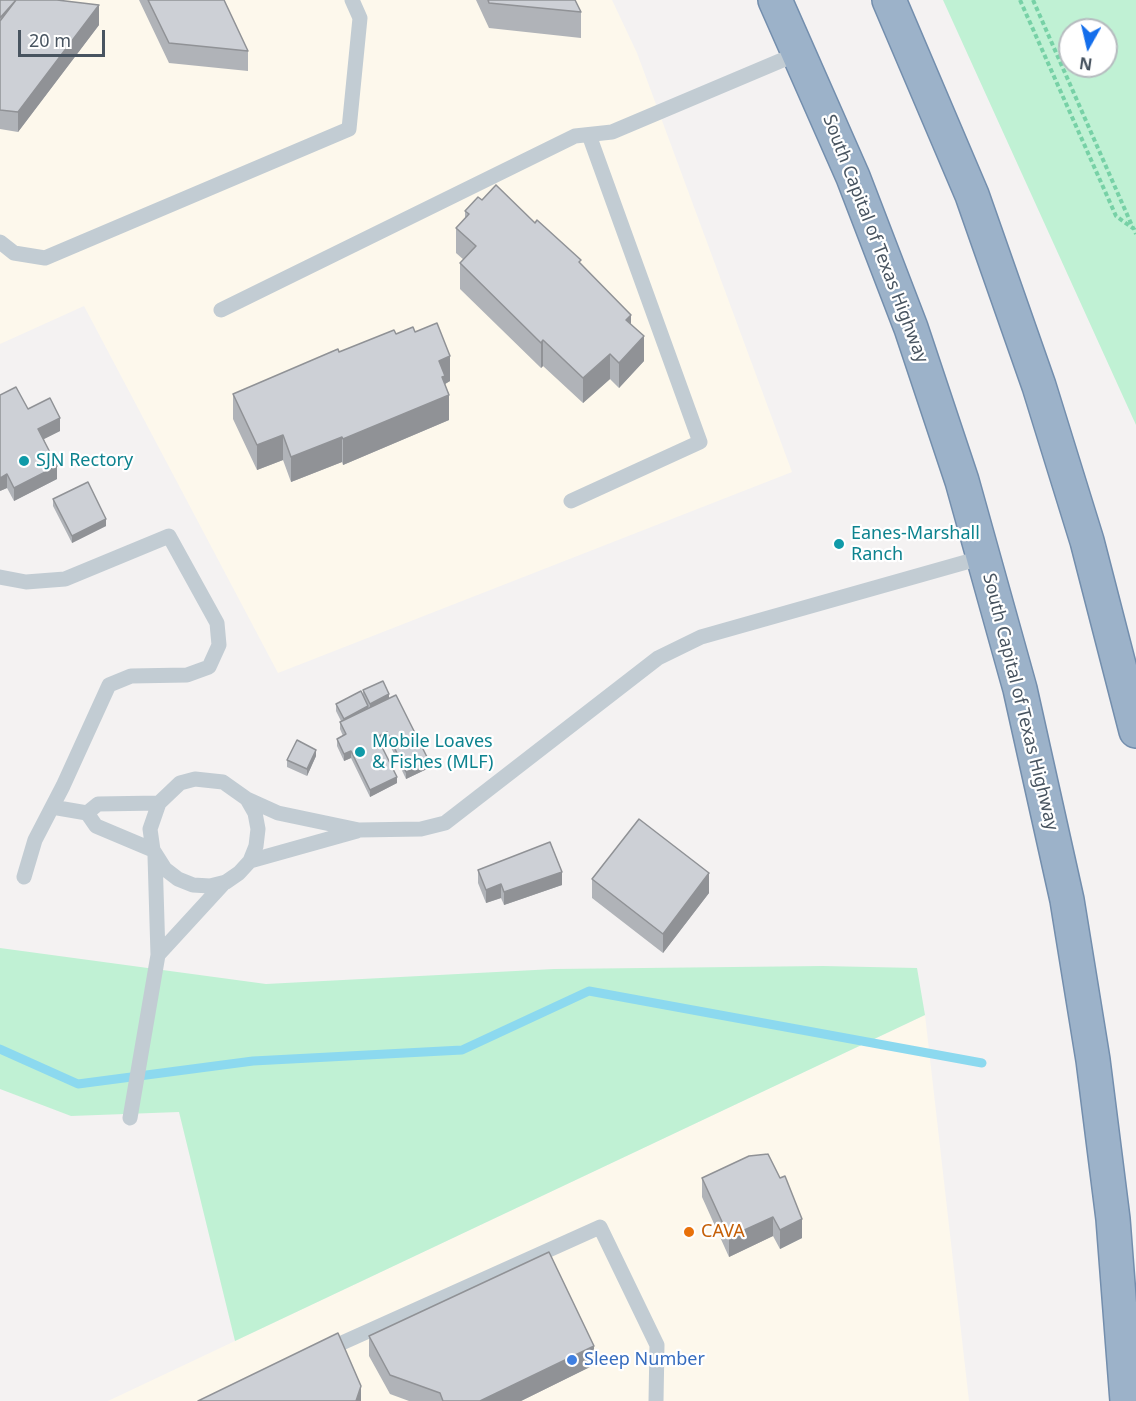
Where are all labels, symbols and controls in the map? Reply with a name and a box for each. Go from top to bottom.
scale bar [21,18,108,56]
north arrow [1058,18,1118,78]
text: 20 m [29,28,71,52]
text: N [1078,52,1094,76]
street label: South Capital of Texas Highway [818,112,932,366]
place label: SJN Rectory [36,450,133,472]
marker: SJN Rectory [17,454,31,468]
place label: Eanes-Marshall Ranch [851,523,980,566]
marker: Eanes-Marshall Ranch [832,537,846,551]
street label: South Capital of Texas Highway [978,571,1062,833]
place label: Mobile Loaves & Fishes (MLF) [372,731,493,774]
marker: Mobile Loaves & Fishes (MLF) [353,745,367,759]
place label: CAVA [701,1221,745,1243]
marker: CAVA [682,1225,696,1239]
place label: Sleep Number [584,1349,705,1371]
marker: Sleep Number [565,1353,579,1367]

